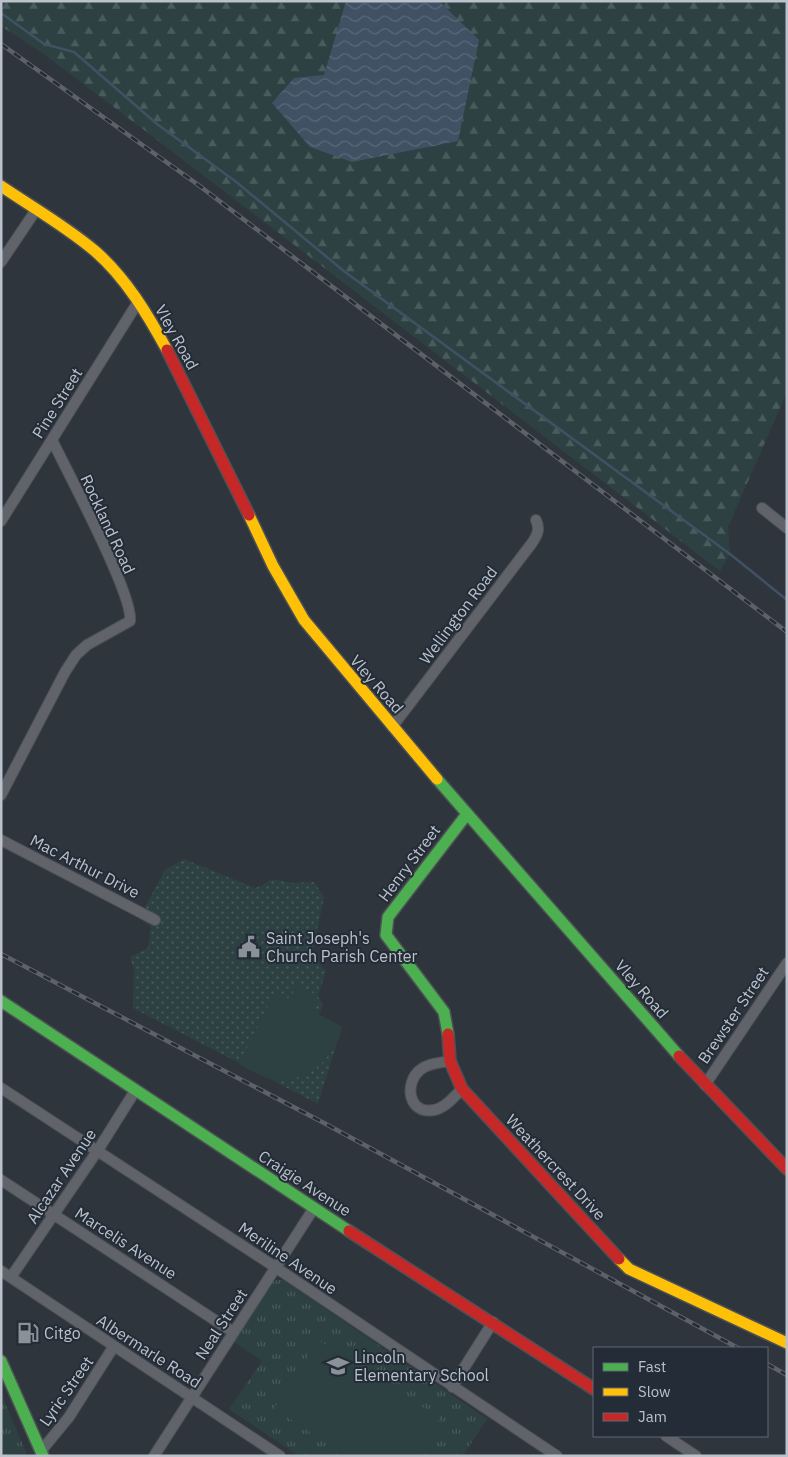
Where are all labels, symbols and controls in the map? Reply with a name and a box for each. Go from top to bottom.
street label: Vley Road [151,301,203,373]
street label: Pine Street [28,364,86,442]
street label: Rockland Road [76,471,140,577]
street label: Wellington Road [415,562,501,668]
street label: Vley Road [346,651,408,717]
street label: Henry Street [374,821,444,905]
street label: Mac Arthur Drive [27,830,143,902]
place label: Saint Joseph's Church Parish Center [266,928,418,966]
public building icon: Saint Joseph's Church Parish Center [236,934,262,960]
street label: Vley Road [611,956,673,1022]
street label: Brewster Street [693,963,773,1067]
street label: Weathercrest Drive [502,1110,610,1224]
street label: Alcazar Avenue [22,1125,100,1227]
street label: Craigie Avenue [255,1146,355,1221]
street label: Marcelis Avenue [71,1203,181,1283]
street label: Meriline Avenue [235,1218,341,1299]
street label: Neal Street [191,1285,251,1363]
street label: Albermarle Road [93,1310,205,1392]
fuel station icon: Citgo [15,1320,41,1346]
place label: Citgo [44,1323,81,1343]
place label: Lincoln Elementary School [354,1347,489,1385]
legend [593,1347,768,1437]
street label: Lyric Street [35,1352,97,1430]
school or university icon: Lincoln Elementary School [325,1353,351,1379]
text: Fast [638,1357,666,1376]
text: Slow [638,1382,671,1401]
text: Jam [638,1407,667,1426]

